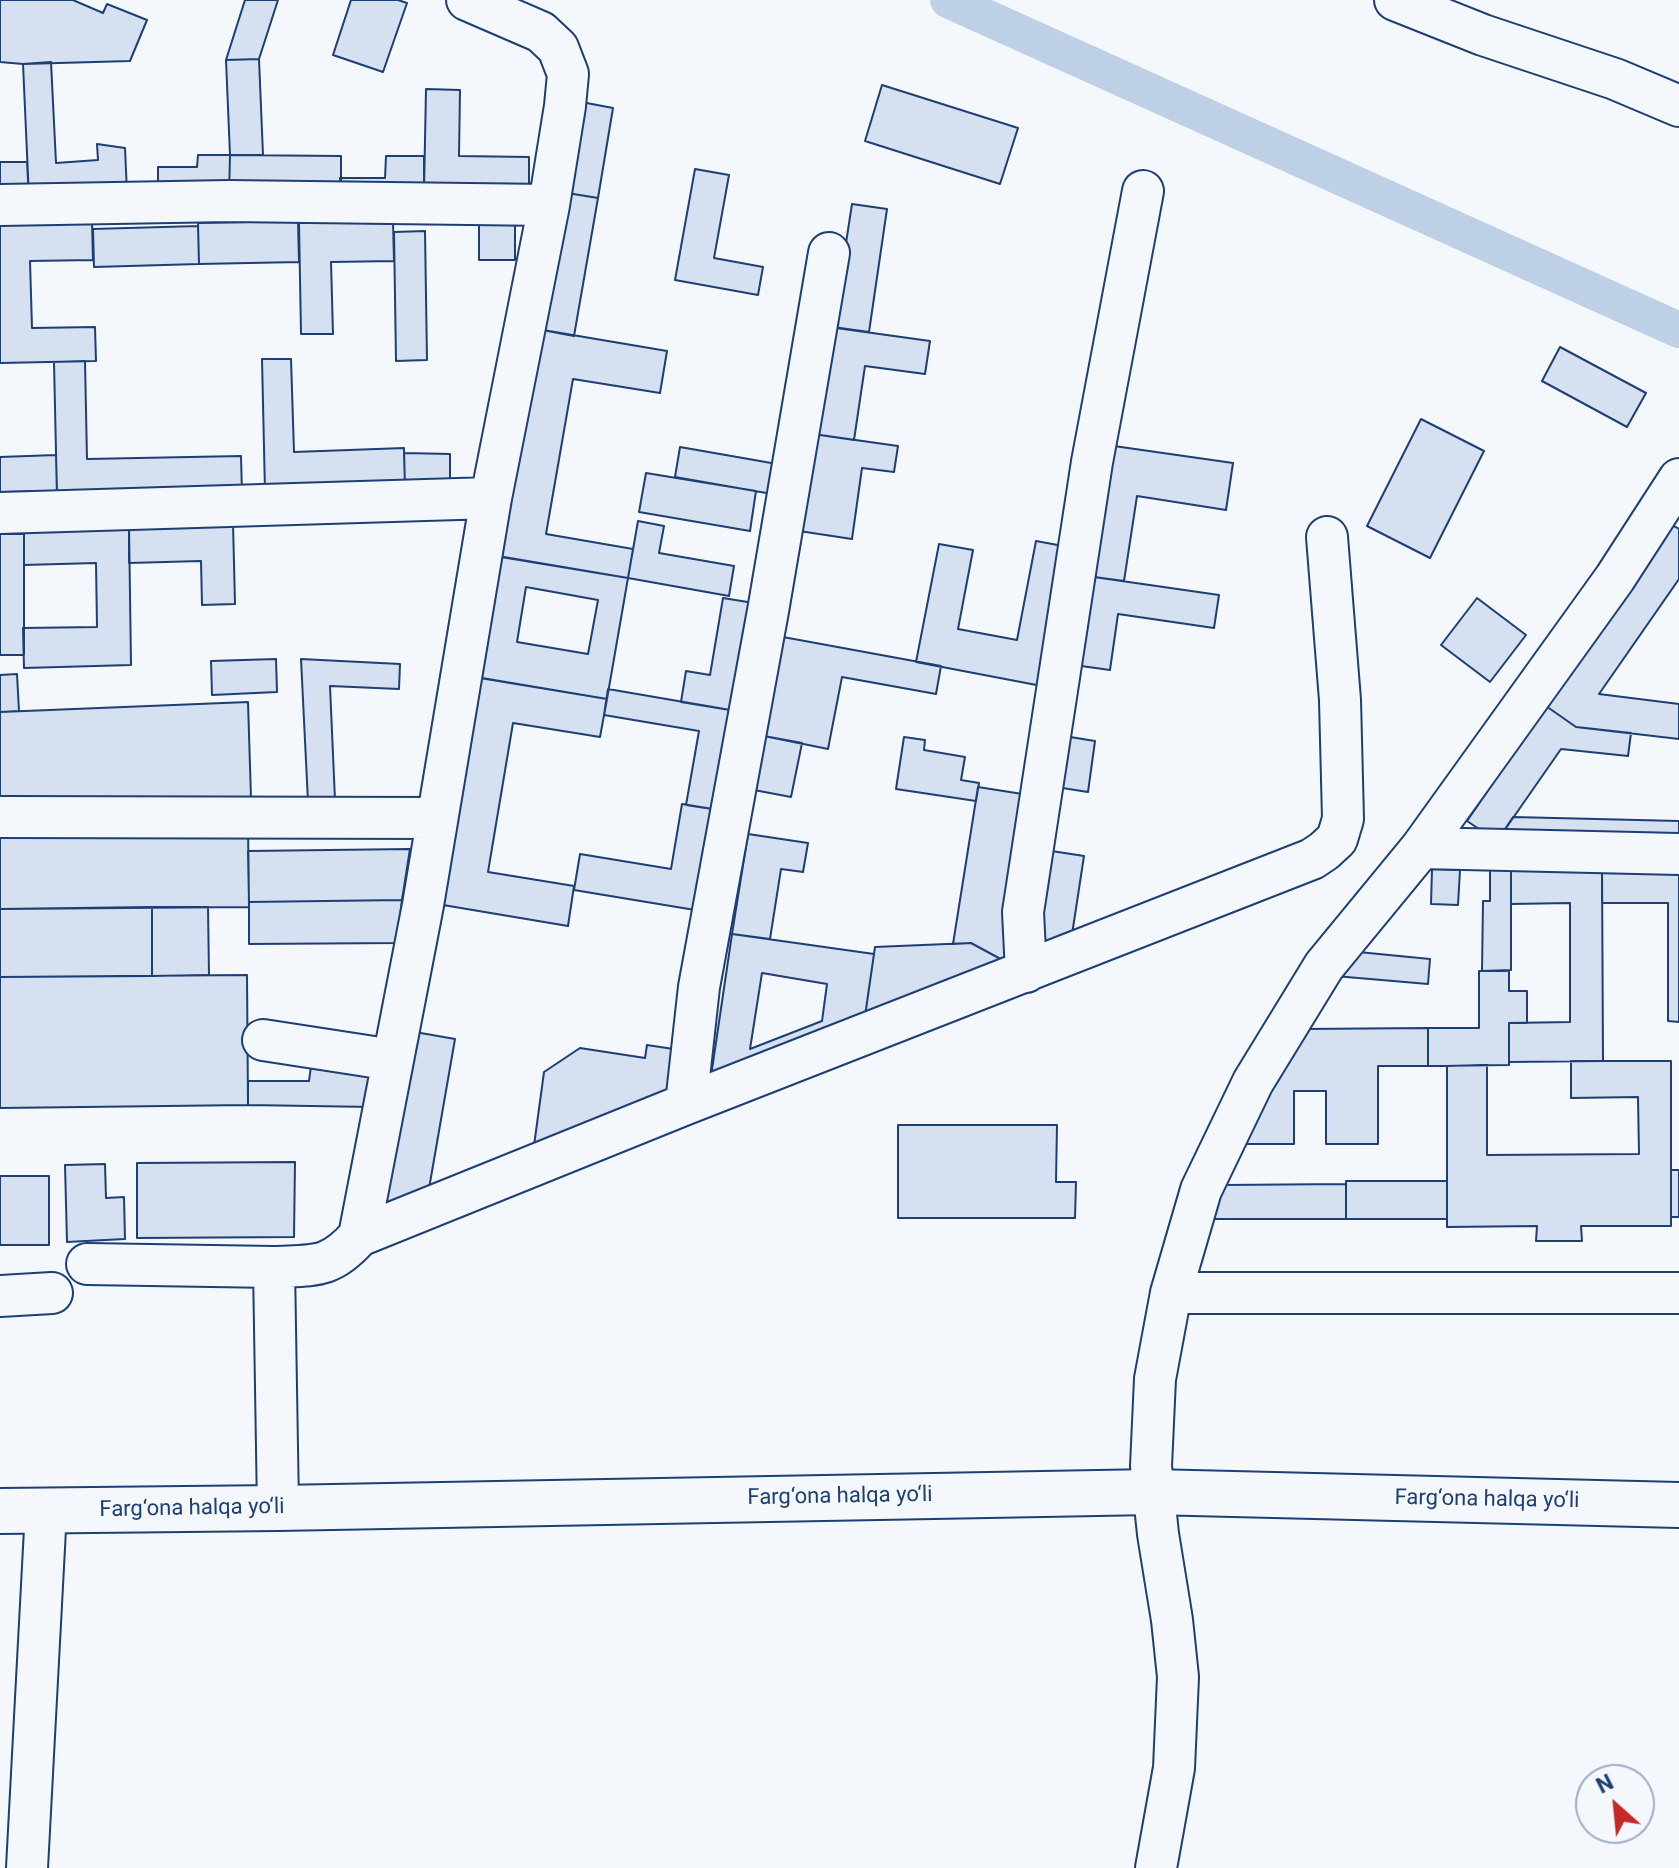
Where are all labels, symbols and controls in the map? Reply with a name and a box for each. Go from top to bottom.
street label: Farg‘ona halqa yo‘li [747,1482,933,1512]
street label: Farg‘ona halqa yo‘li [1394,1485,1580,1515]
street label: Farg‘ona halqa yo‘li [99,1494,285,1524]
north arrow [1575,1764,1655,1844]
text: N [1592,1769,1617,1799]

